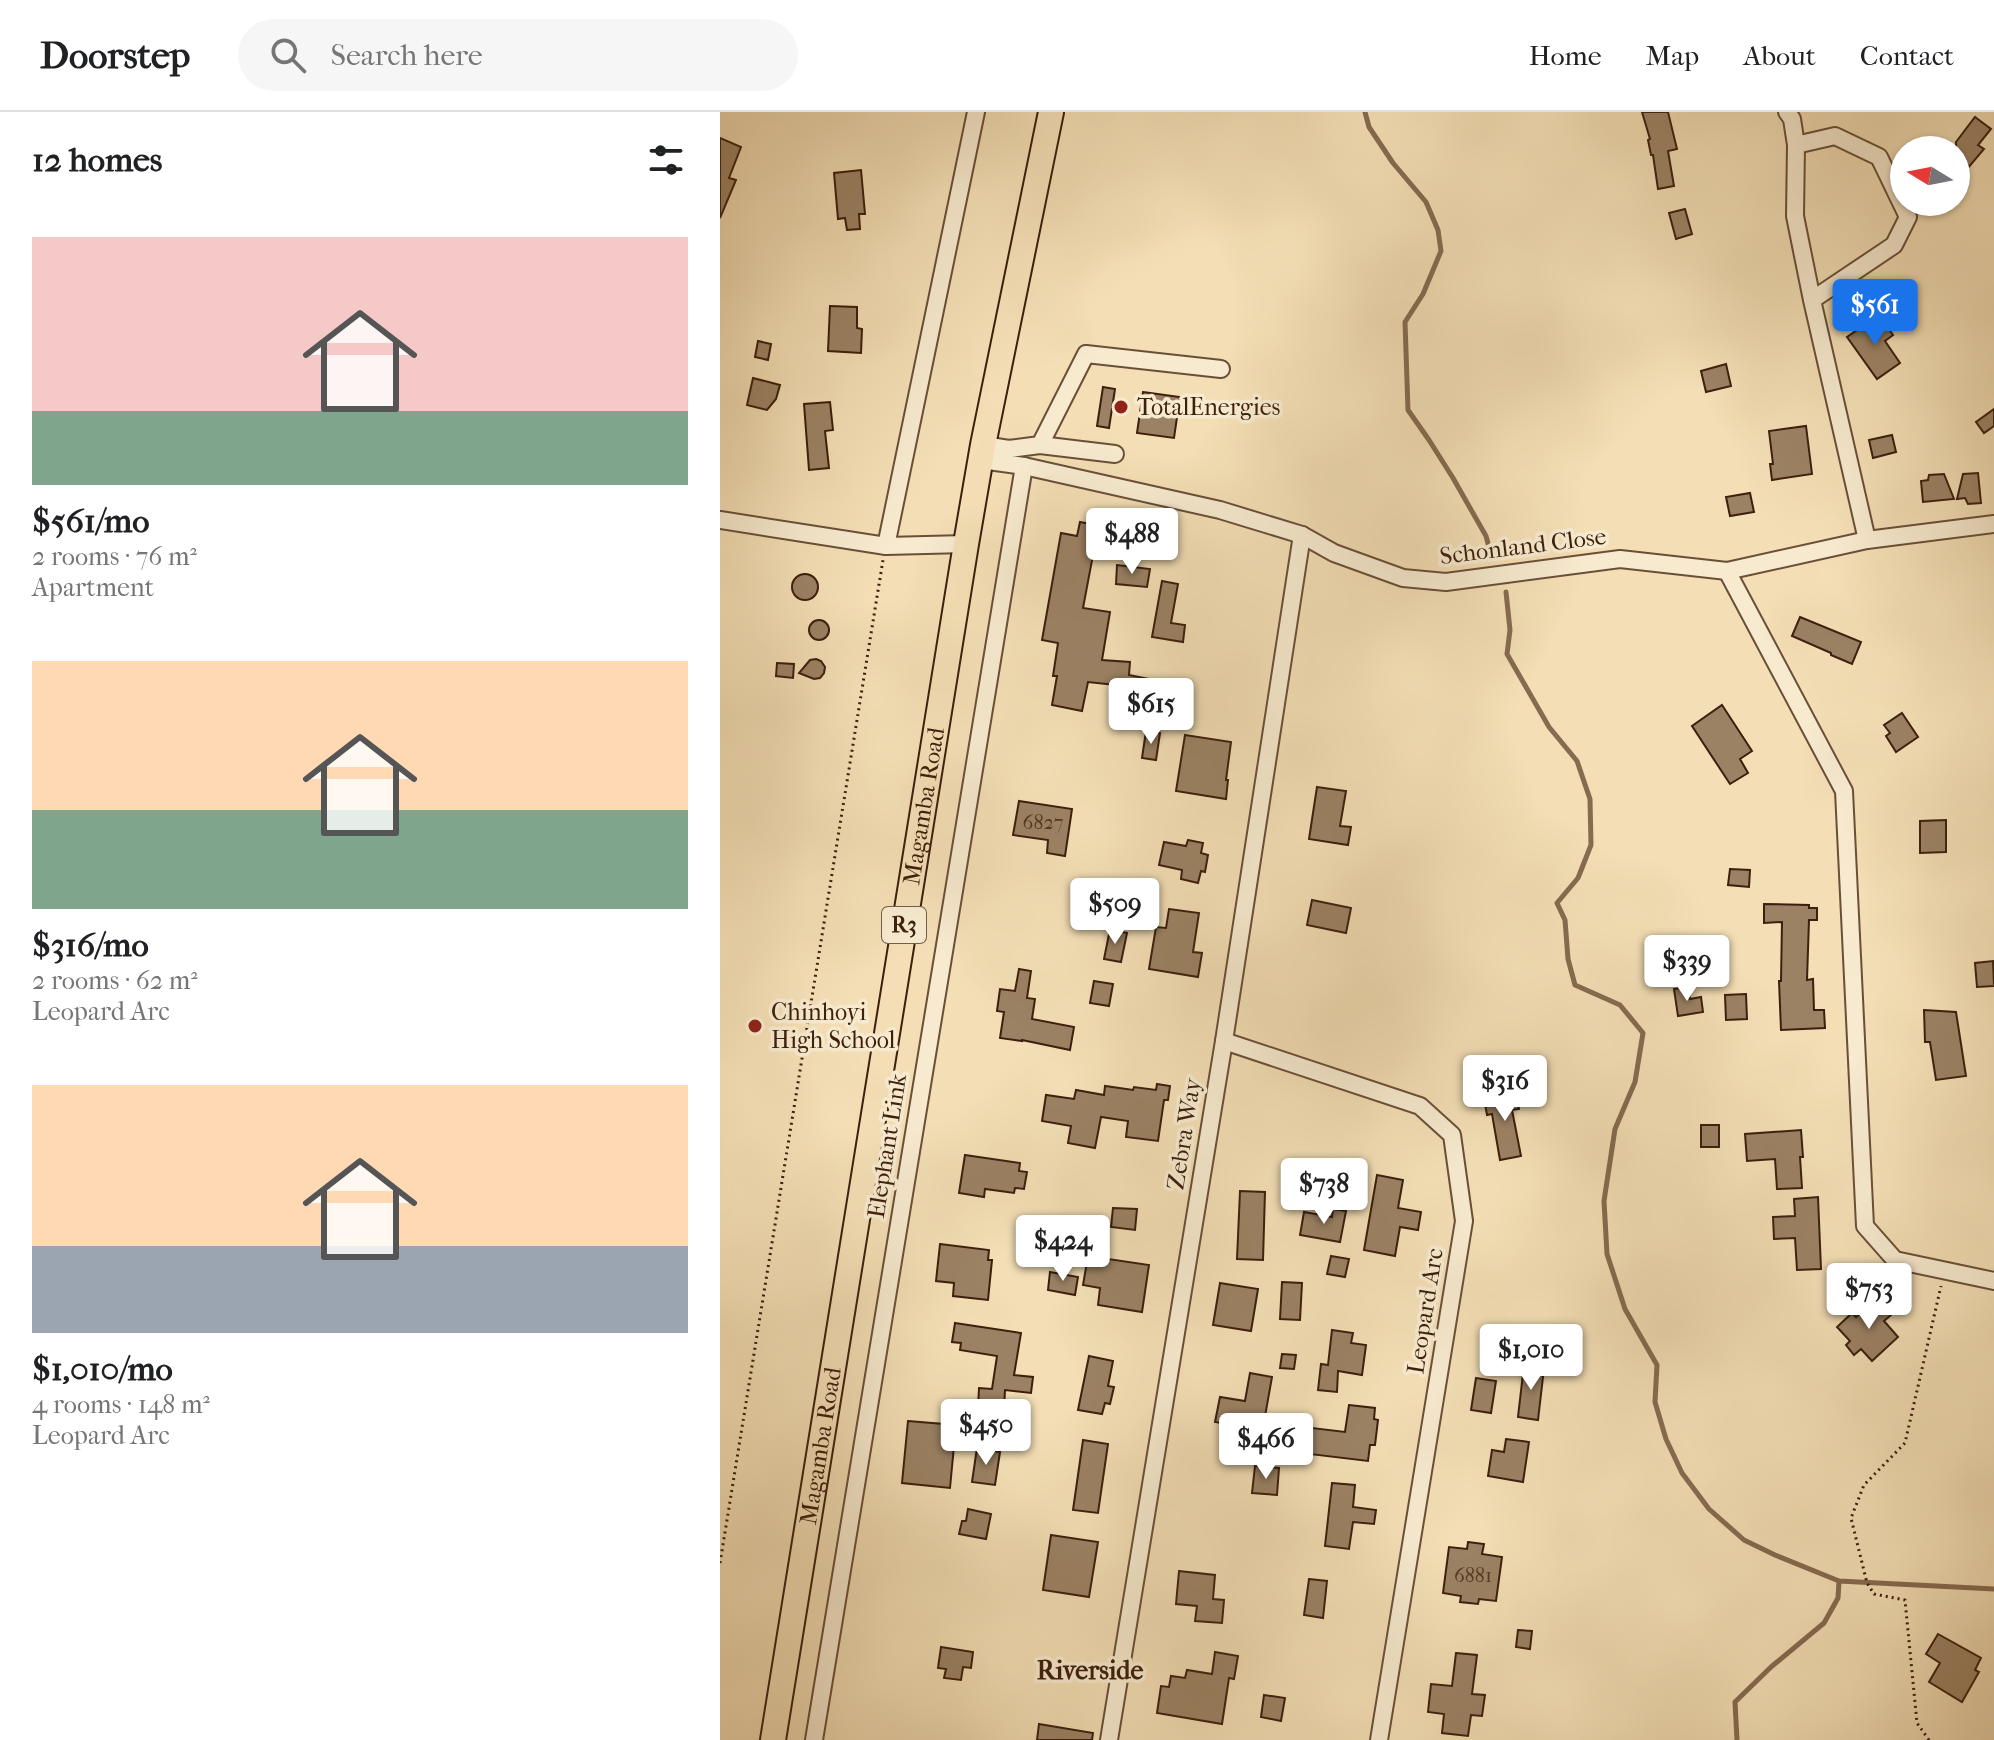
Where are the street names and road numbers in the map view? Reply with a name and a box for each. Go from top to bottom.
street label: Schonland Close [1438,522,1608,570]
street label: Magamba Road [897,724,950,887]
road number: R3 [882,907,926,943]
street label: Elephant Link [862,1071,912,1220]
street label: Zebra Way [1161,1075,1207,1192]
street label: Leopard Arc [1401,1246,1449,1376]
street label: Magamba Road [794,1364,847,1527]

